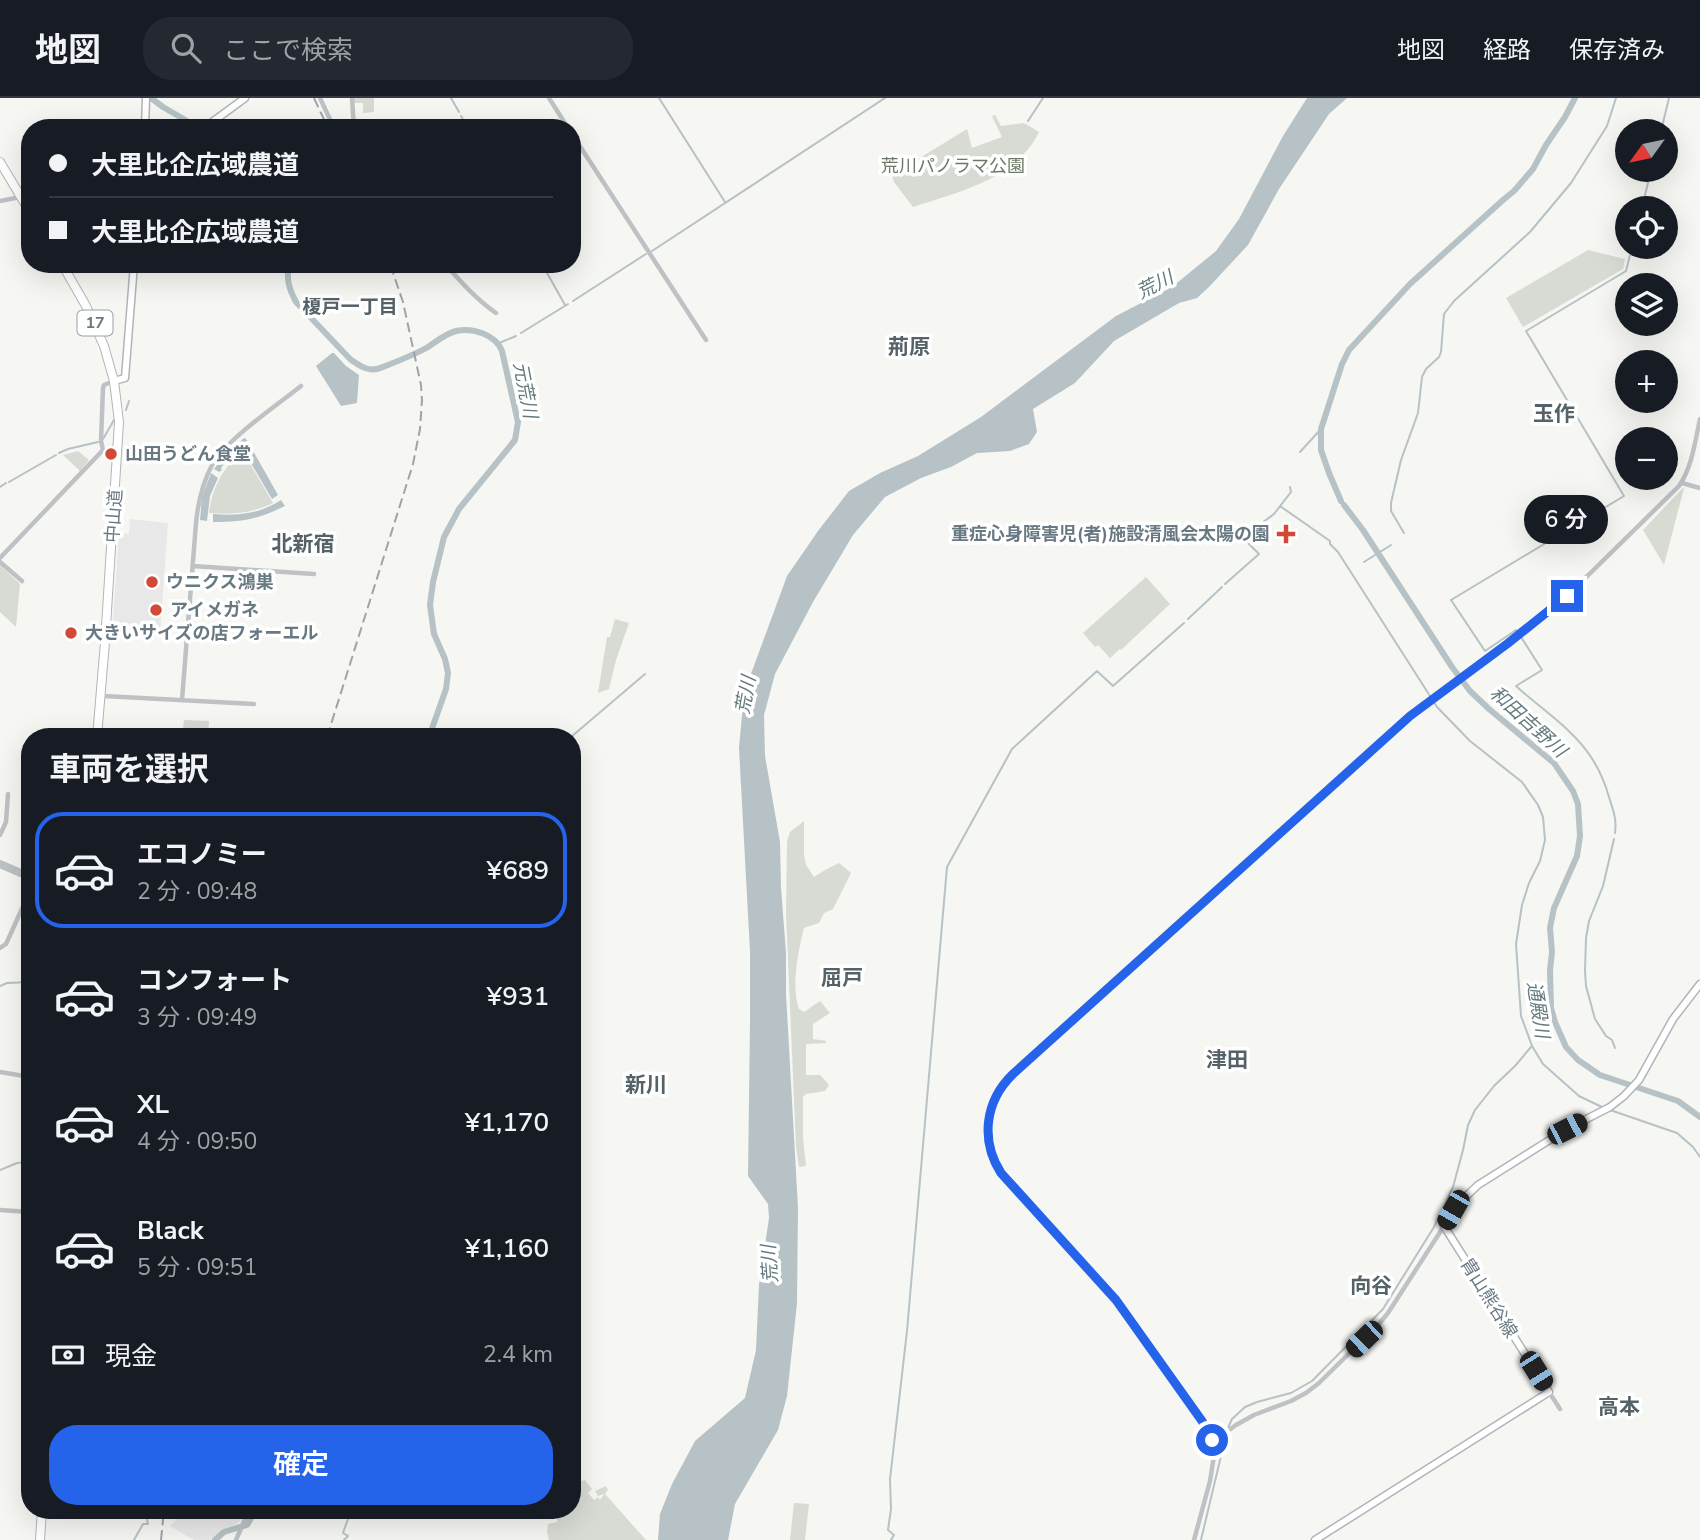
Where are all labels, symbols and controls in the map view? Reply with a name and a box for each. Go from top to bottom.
search box [143,17,633,80]
text: 地図 [35,28,101,73]
icon: search [167,29,205,67]
text: ここで検索 [223,33,353,68]
text: 地図 [1397,34,1445,66]
text: 経路 [1483,34,1531,66]
text: 保存済み [1569,34,1665,66]
north arrow [1615,119,1678,182]
map controls [1615,119,1678,490]
text: 大里比企広域農道 [91,148,299,183]
park label: 荒川パノラマ公園 [881,154,1025,178]
button: locate [1615,196,1678,259]
text: 大里比企広域農道 [91,215,299,250]
water label: 荒川 [1132,264,1180,305]
button: layers [1615,273,1678,336]
district label: 榎戸一丁目 [302,294,398,320]
road number: 17 [78,311,112,336]
district label: 荊原 [888,333,930,361]
button: + [1615,350,1678,413]
water label: 元荒川 [507,360,544,422]
district label: 玉作 [1533,400,1575,428]
button: − [1615,427,1678,490]
place label: 山田うどん食堂 [125,442,251,466]
marker: 山田うどん食堂 [103,446,119,462]
street label: 中山道 [100,488,128,544]
callout: 6 分 [1525,494,1609,544]
text: 6 分 [1545,504,1587,535]
place label: 重症心身障害児(者)施設清風会太陽の園 [951,522,1270,546]
marker: 重症心身障害児(者)施設清風会太陽の園 [1276,524,1296,544]
district label: 北新宿 [272,530,335,558]
place label: ウニクス鴻巣 [166,570,273,594]
marker: ウニクス鴻巣 [144,574,160,590]
route end [1551,580,1583,612]
place label: アイメガネ [170,598,259,622]
marker: アイメガネ [148,602,164,618]
place label: 大きいサイズの店フォーエル [85,621,318,645]
marker: 大きいサイズの店フォーエル [63,625,79,641]
water label: 荒川 [730,672,762,716]
water label: 和田吉野川 [1484,681,1573,765]
text: 車両を選択 [49,748,209,791]
text: エコノミー [137,837,267,872]
icon: car [53,839,116,902]
text: ¥689 [487,853,549,888]
text: 2 分 · 09:48 [137,876,257,907]
text: コンフォート [137,963,292,998]
district label: 屈戸 [821,964,863,992]
icon: car [53,965,116,1028]
text: ¥931 [487,979,549,1014]
water label: 通殿川 [1521,980,1556,1042]
text: 3 分 · 09:49 [137,1002,257,1033]
district label: 津田 [1206,1046,1248,1074]
district label: 新川 [625,1071,667,1099]
text: XL [137,1087,169,1122]
icon: car [53,1091,116,1154]
text: ¥1,170 [465,1105,549,1140]
car [1544,1110,1591,1148]
text: 4 分 · 09:50 [137,1126,257,1157]
car [1434,1187,1473,1233]
text: Black [137,1213,204,1248]
icon: car [53,1217,116,1280]
text: ¥1,160 [465,1231,549,1266]
water label: 荒川 [756,1242,784,1284]
text: 5 分 · 09:51 [137,1252,257,1283]
street label: 胄山熊谷線 [1455,1253,1523,1343]
district label: 向谷 [1350,1272,1392,1300]
car [1342,1317,1387,1361]
icon: cash [49,1336,87,1374]
text: 現金 [105,1339,157,1374]
text: 2.4 km [483,1339,553,1370]
car [1516,1348,1557,1394]
district label: 高本 [1598,1393,1640,1421]
route start [1196,1424,1228,1456]
button: 確定 [49,1425,553,1505]

